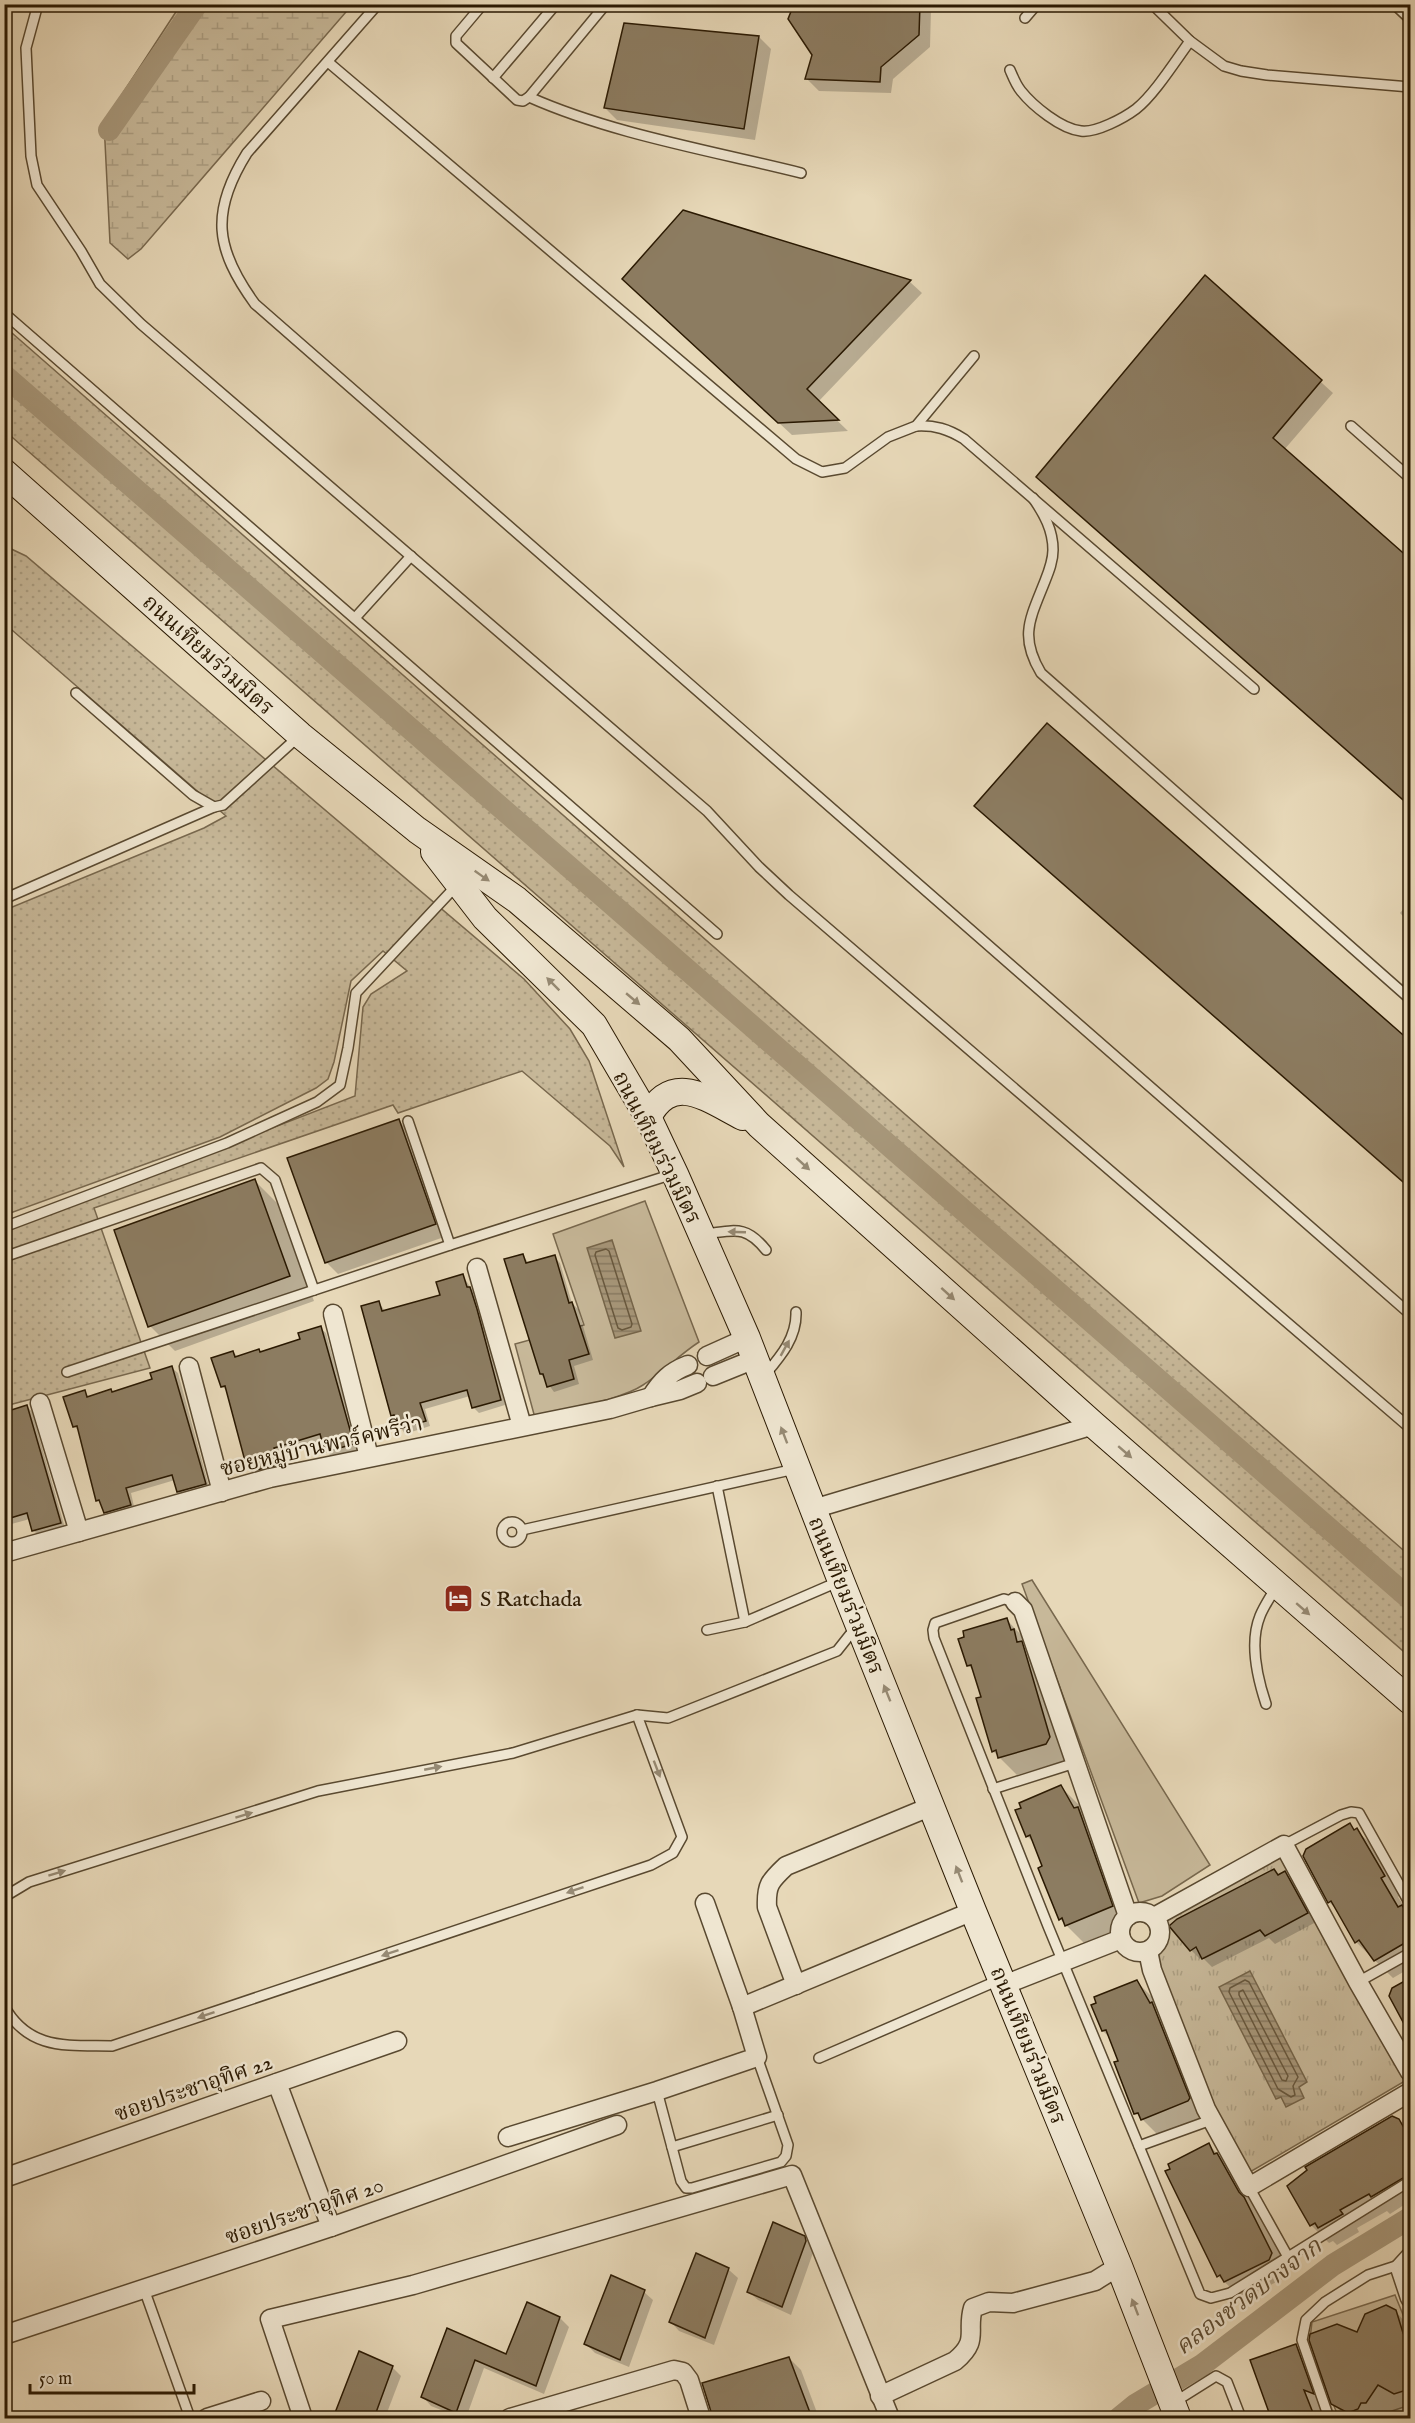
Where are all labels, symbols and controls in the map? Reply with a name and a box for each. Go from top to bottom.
street label: ถนนเทียมร่วมมิตร [136,589,279,722]
one-way arrow [474,870,490,882]
one-way arrow [546,978,560,992]
one-way arrow [625,992,640,1005]
street label: ถนนเทียมร่วมมิตร [606,1067,707,1229]
one-way arrow [795,1157,810,1170]
one-way arrow [727,1228,746,1237]
one-way arrow [941,1287,956,1301]
one-way arrow [780,1339,790,1356]
street label: ซอยหมู่บ้านพาร์คพรีว่า [217,1410,425,1484]
one-way arrow [779,1426,788,1444]
one-way arrow [1117,1445,1132,1458]
street label: ถนนเทียมร่วมมิตร [801,1513,890,1679]
hotel icon: S Ratchada [443,1582,475,1614]
place label: S Ratchada [480,1586,582,1614]
one-way arrow [1295,1602,1310,1615]
one-way arrow [881,1684,891,1702]
one-way arrow [653,1761,663,1779]
one-way arrow [423,1763,442,1772]
one-way arrow [235,1810,253,1819]
one-way arrow [954,1865,963,1883]
one-way arrow [48,1868,66,1877]
one-way arrow [566,1886,584,1896]
one-way arrow [381,1948,399,1958]
street label: ถนนเทียมร่วมมิตร [983,1963,1072,2129]
one-way arrow [197,2011,215,2020]
street label: ซอยประชาอุทิศ 22 [111,2049,276,2129]
street label: ซอยประชาอุทิศ 20 [222,2172,388,2252]
water label: คลองชวดบางจาก [1169,2231,1330,2363]
one-way arrow [1130,2298,1140,2316]
scale bar [30,2357,194,2395]
text: 50 m [39,2368,72,2391]

